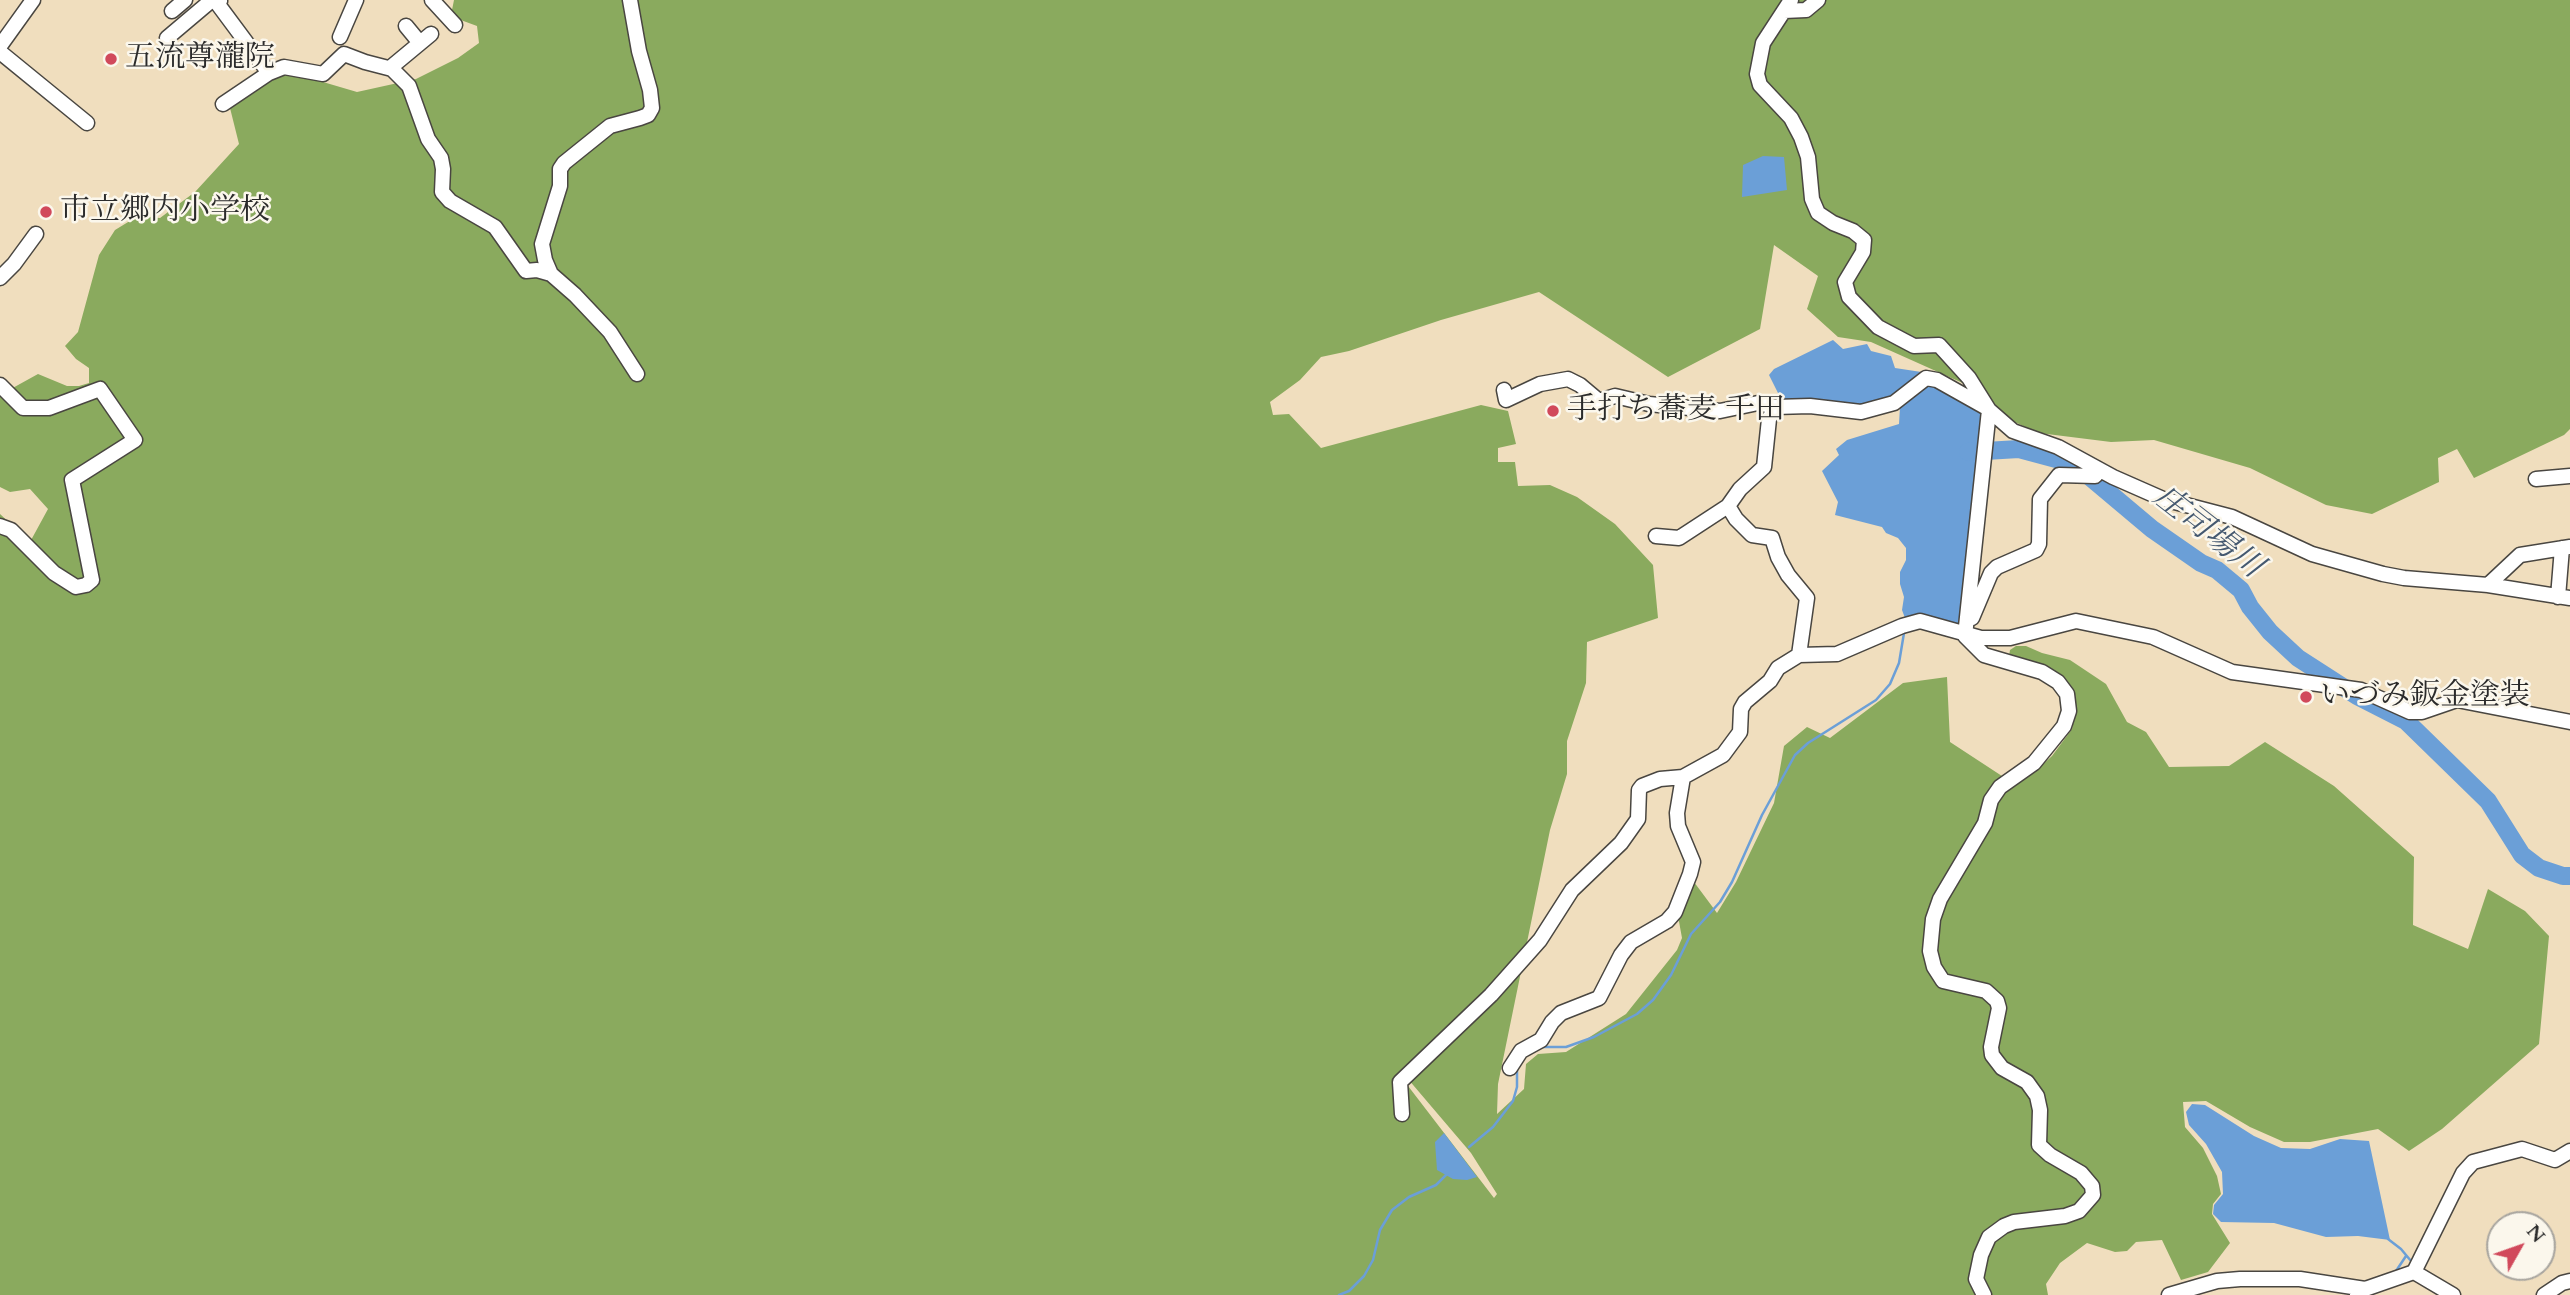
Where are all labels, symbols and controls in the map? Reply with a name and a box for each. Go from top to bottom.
place label: 五流尊瀧院 [125,41,275,77]
marker: 五流尊瀧院 [103,51,119,67]
place label: 市立郷内小学校 [60,194,270,230]
marker: 市立郷内小学校 [38,204,54,220]
place label: 手打ち蕎麦 千田 [1567,393,1785,429]
marker: 手打ち蕎麦 千田 [1545,403,1561,419]
water label: 庄司場川 [2145,478,2269,588]
place label: いづみ鈑金塗装 [2320,679,2530,715]
marker: いづみ鈑金塗装 [2298,689,2314,705]
north arrow [2486,1211,2556,1281]
text: N [2520,1219,2551,1248]

